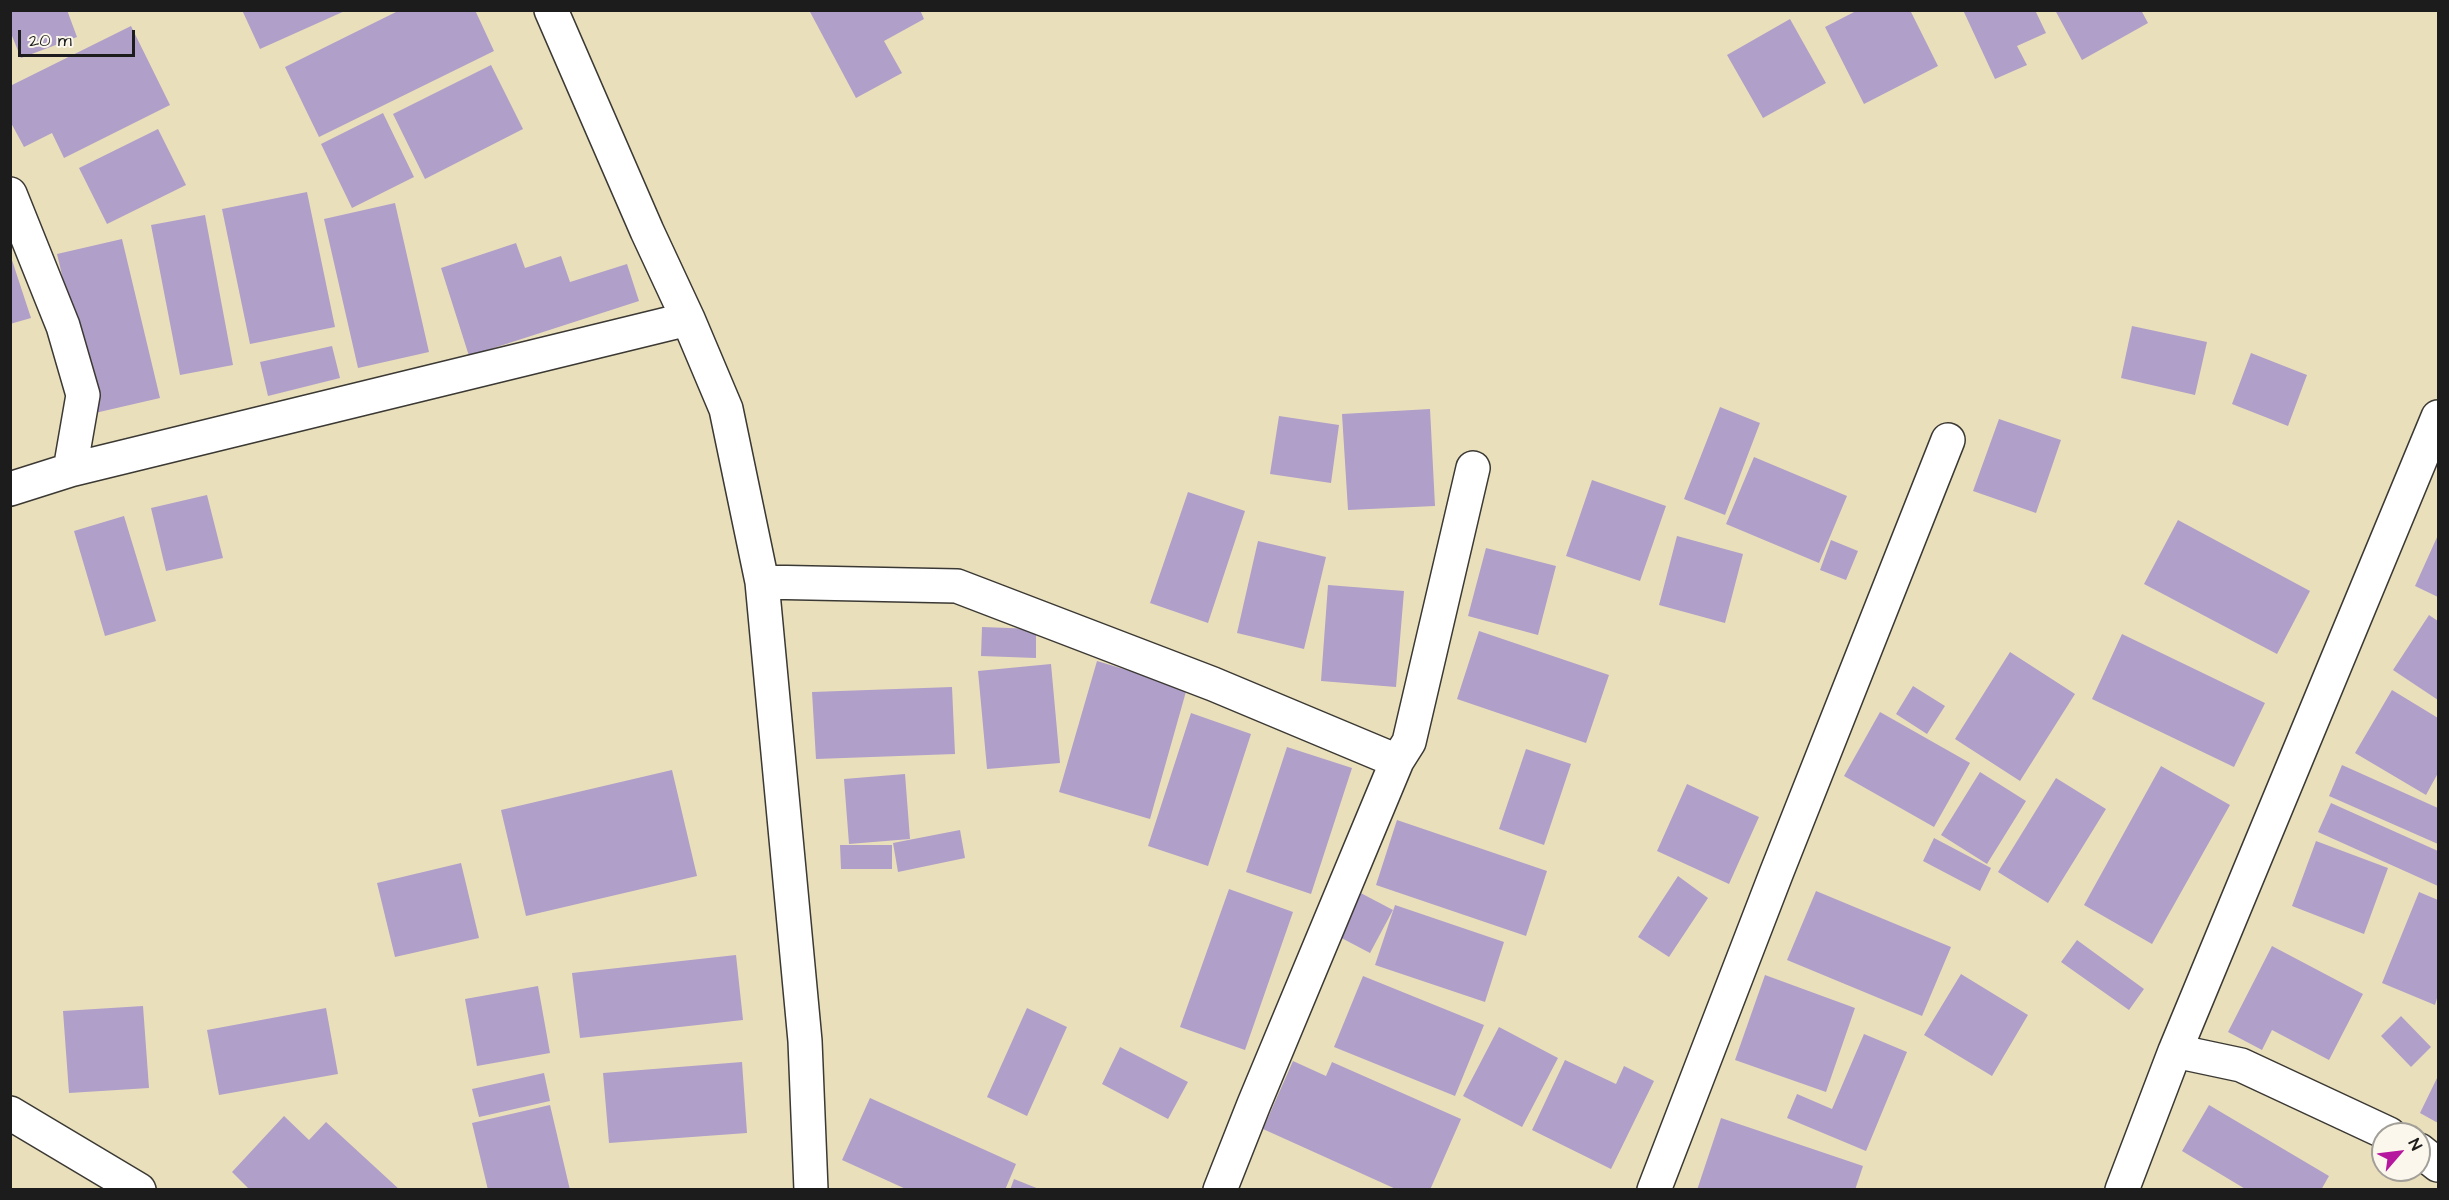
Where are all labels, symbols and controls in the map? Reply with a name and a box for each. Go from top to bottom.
scale bar [21,18,138,56]
text: 20 m [29,28,72,53]
north arrow [2371,1122,2431,1182]
text: N [2403,1135,2427,1154]

